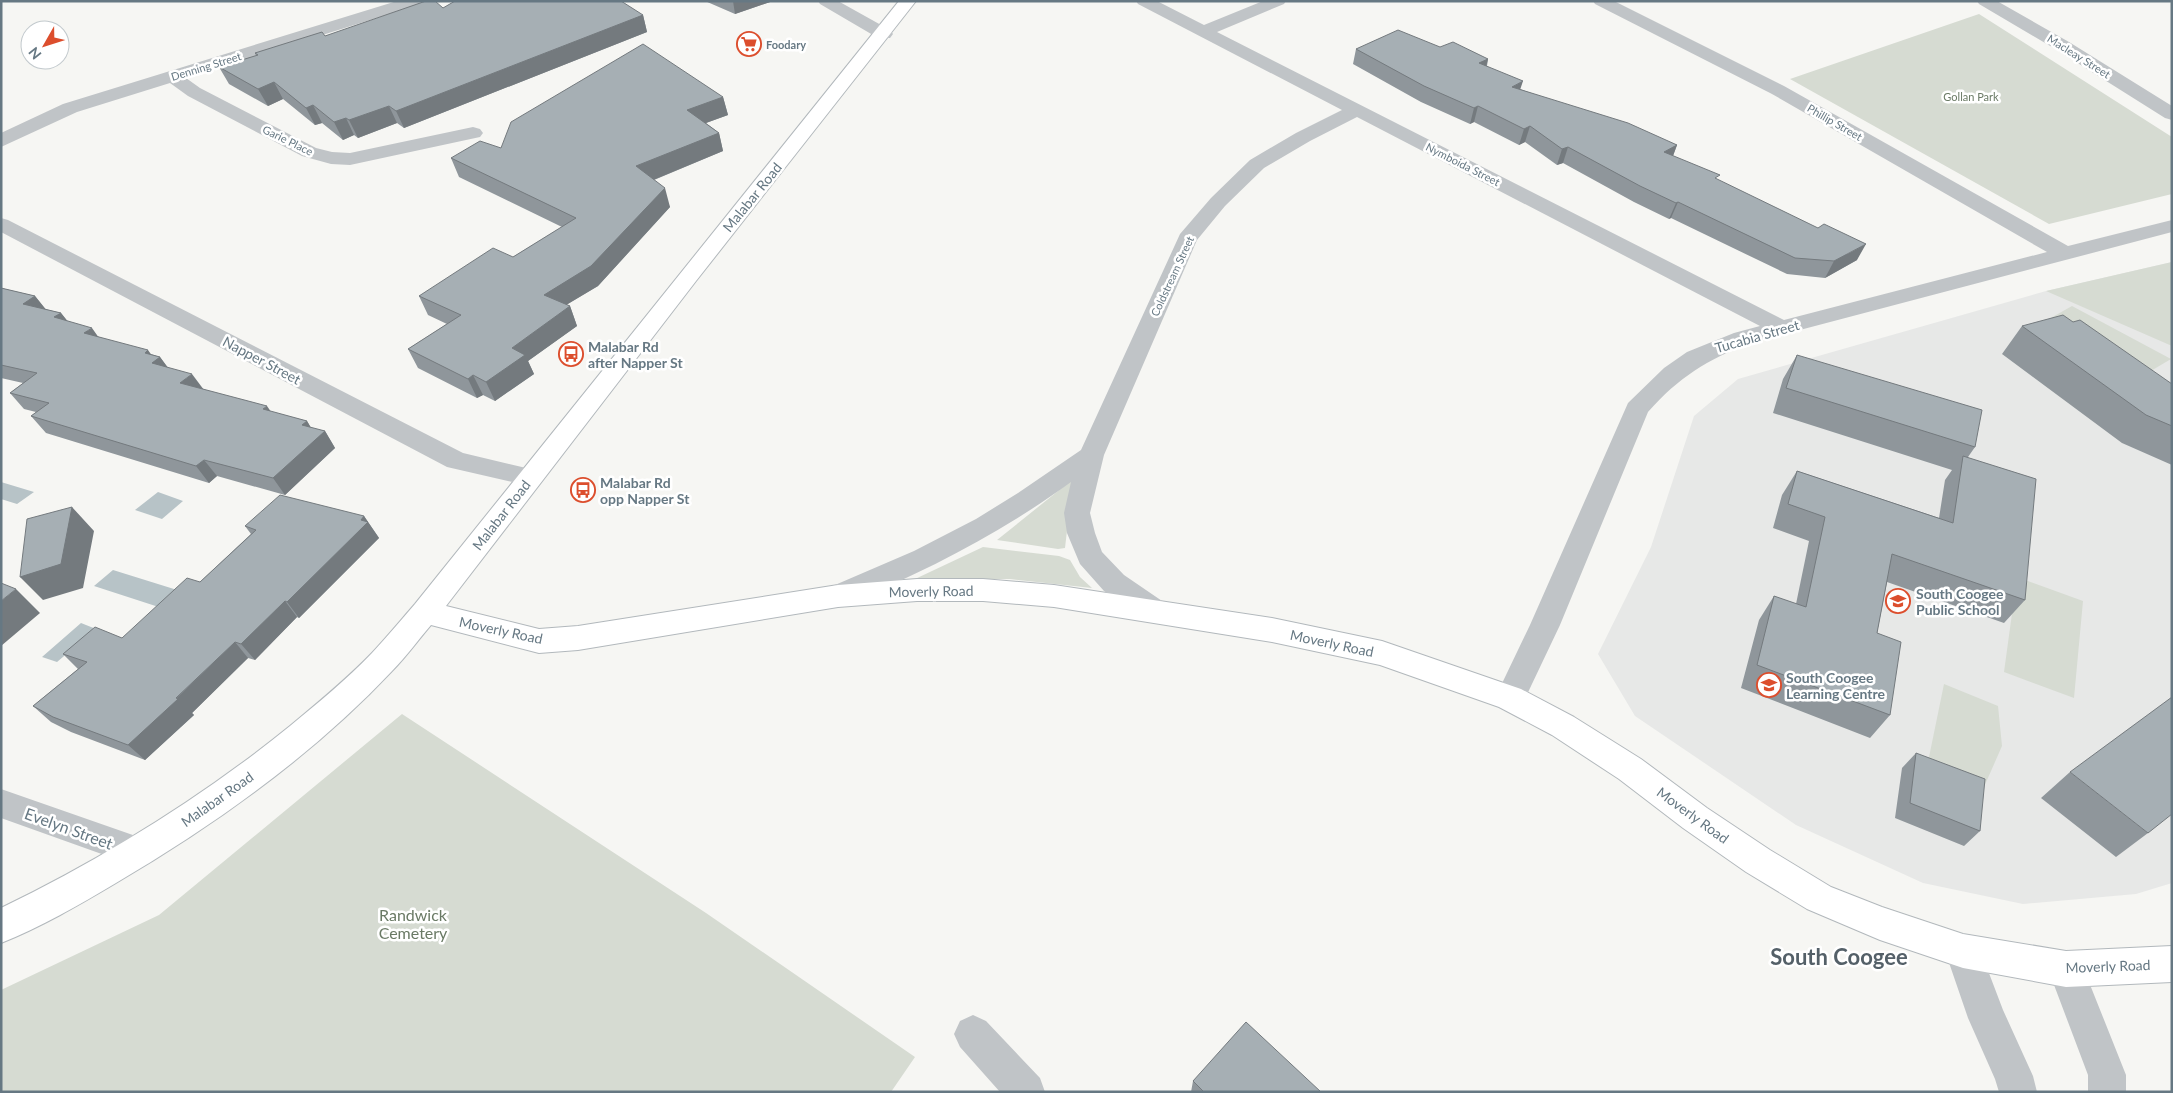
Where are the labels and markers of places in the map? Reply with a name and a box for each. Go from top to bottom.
supermarket icon: Foodary [736,31,762,57]
place label: Foodary [766,38,806,51]
place label: Malabar Rd after Napper St [588,338,683,371]
bus stop icon: Malabar Rd after Napper St [558,341,584,367]
place label: Malabar Rd opp Napper St [600,474,690,507]
bus stop icon: Malabar Rd opp Napper St [570,477,596,503]
place label: South Coogee Public School [1916,585,2004,618]
school or university icon: South Coogee Public School [1885,588,1911,614]
place label: South Coogee Learning Centre [1786,669,1885,702]
school or university icon: South Coogee Learning Centre [1756,672,1782,698]

